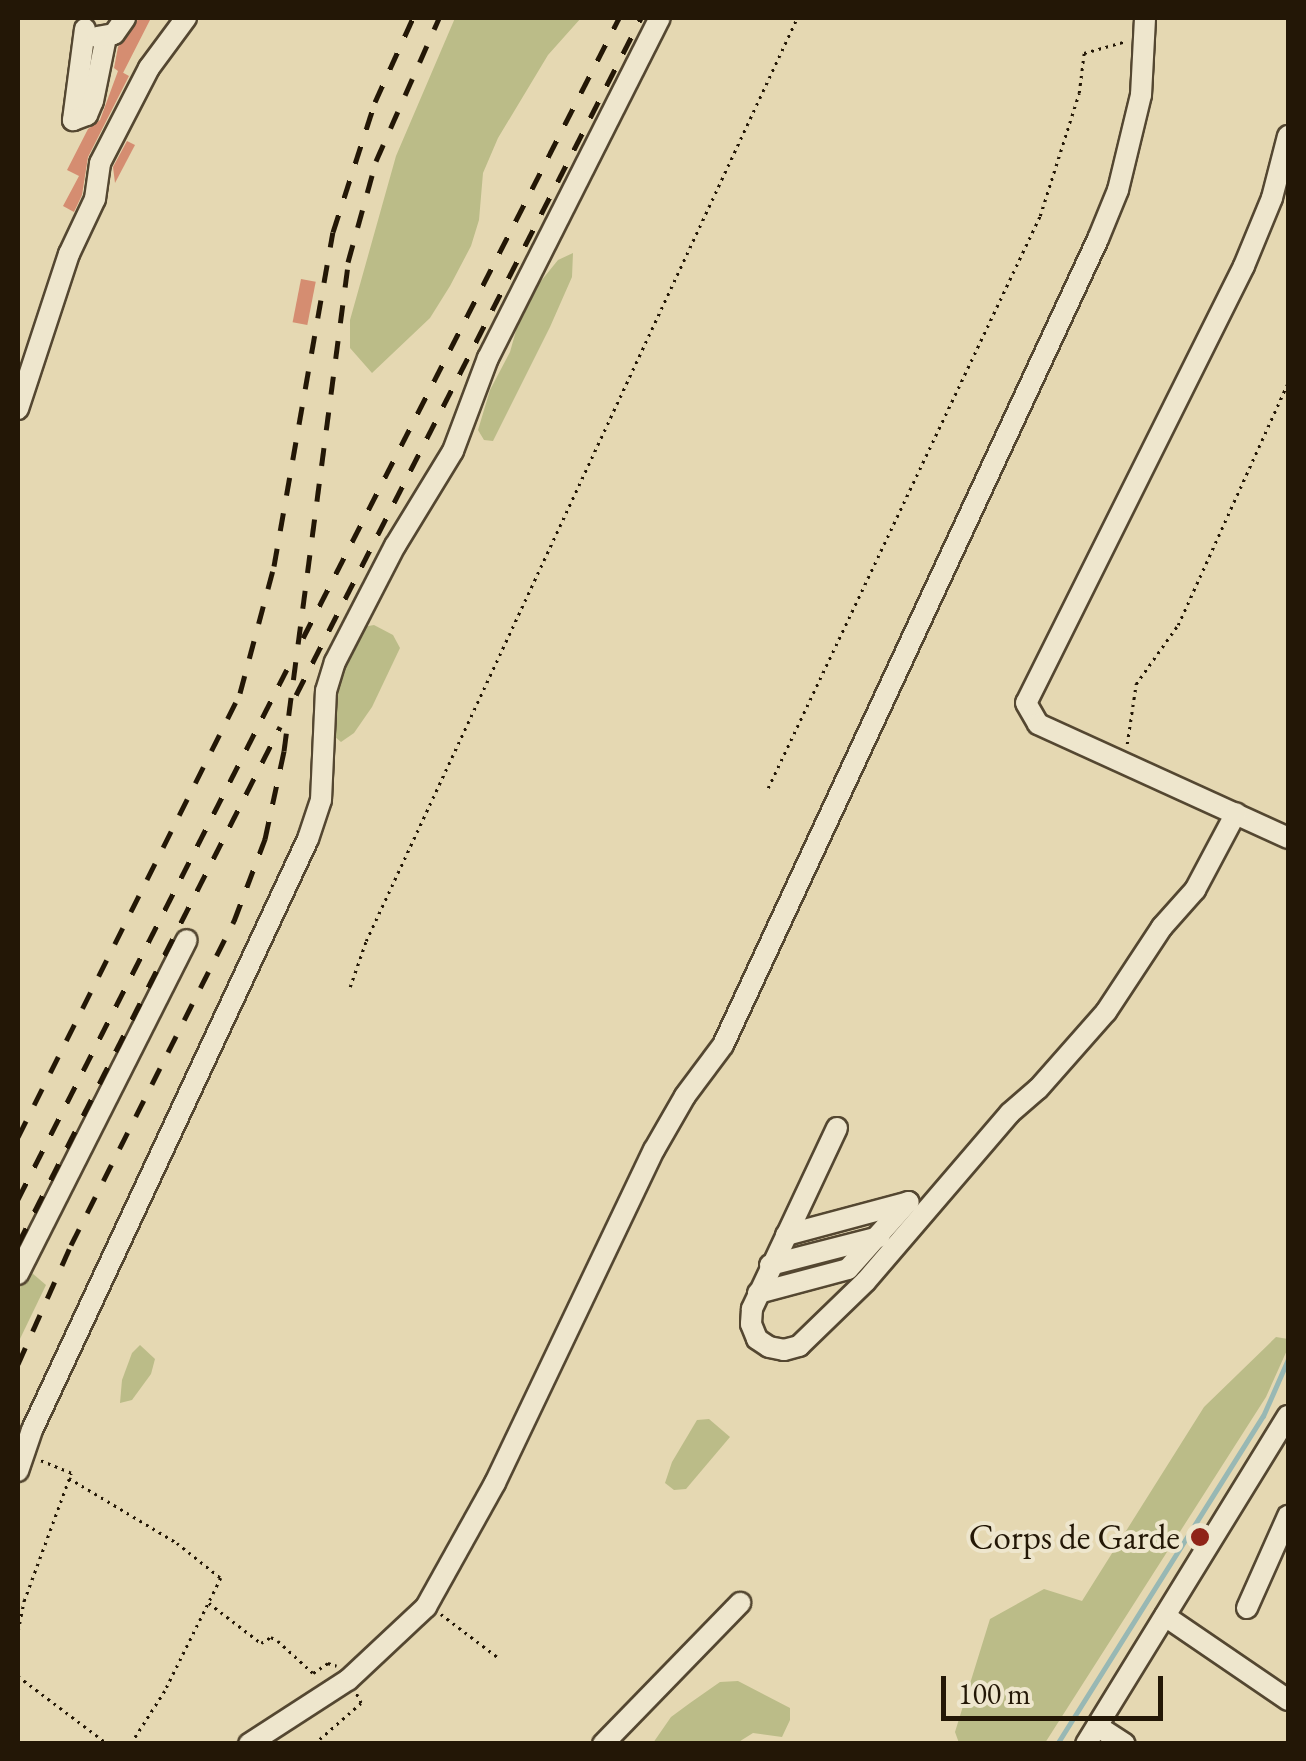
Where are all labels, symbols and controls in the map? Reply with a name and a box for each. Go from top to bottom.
place label: Corps de Garde [969,1516,1180,1558]
marker: Corps de Garde [1189,1526,1211,1548]
scale bar [946,1656,1168,1718]
text: 100 m [958,1674,1031,1713]

